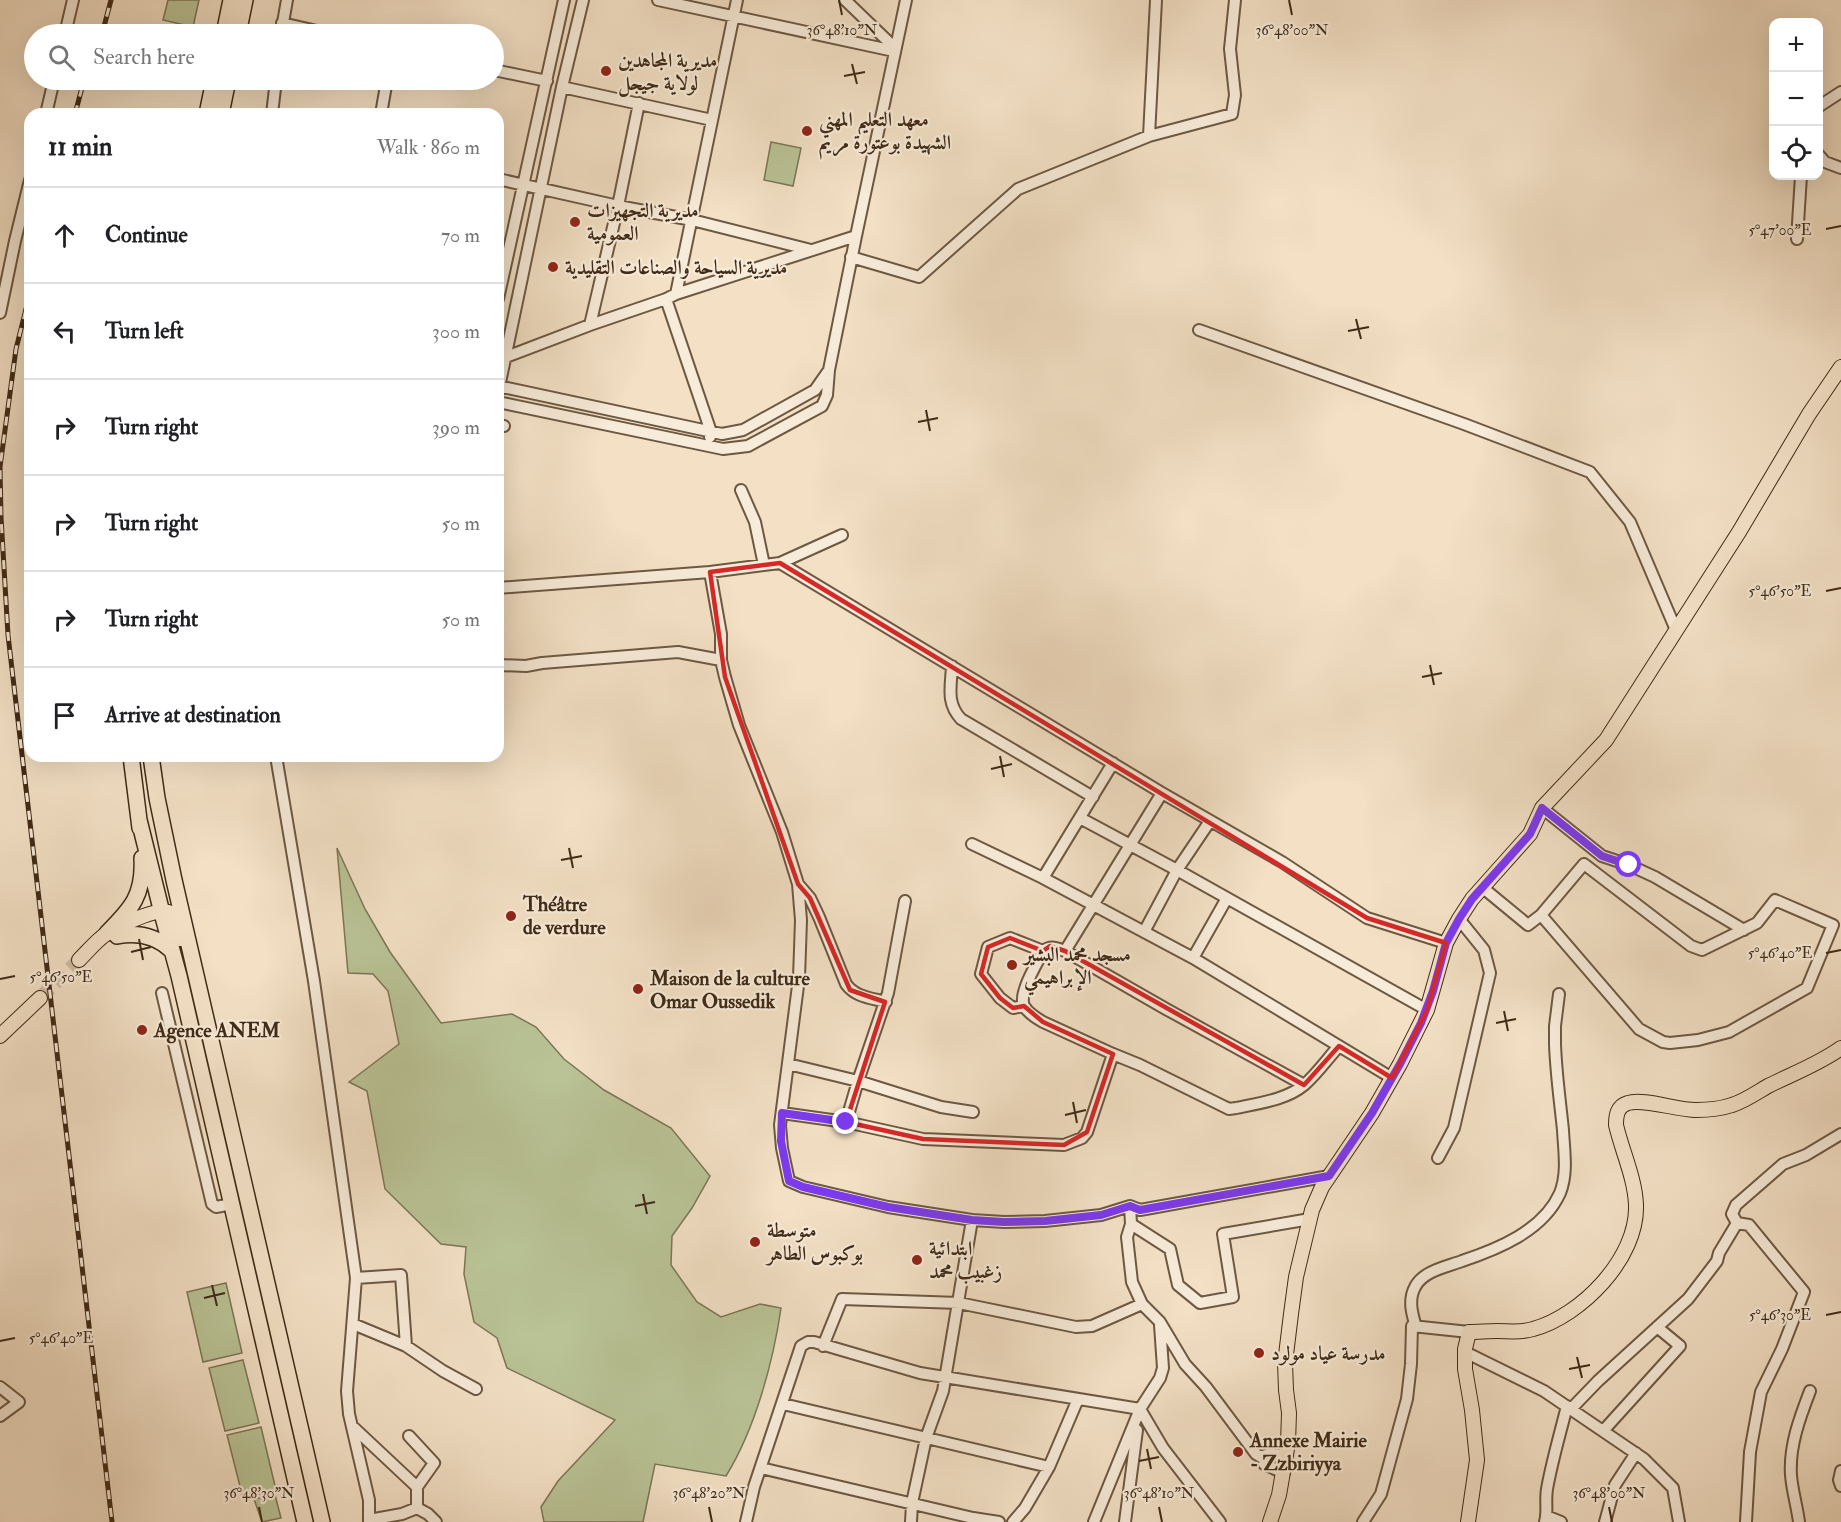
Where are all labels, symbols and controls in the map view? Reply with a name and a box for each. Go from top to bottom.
map controls [1769,18,1823,180]
button: + [1769,18,1823,72]
text: 36°48'10"N [807,21,878,40]
text: 36°48'00"N [1256,21,1329,40]
search box [24,24,504,90]
icon: search [45,41,78,74]
text: Search here [93,43,195,71]
place label: مديرية المجاهدين لولاية جيجل [618,48,717,97]
marker: مديرية المجاهدين لولاية جيجل [599,64,613,78]
button: − [1769,72,1823,126]
place label: معهد التعليم المهني الشهيدة بوعتورة مريم [819,107,951,160]
marker: معهد التعليم المهني الشهيدة بوعتورة مريم [800,124,814,138]
button: locate [1769,126,1823,180]
text: 11 min [48,131,113,163]
text: Walk · 860 m [377,135,480,160]
place label: مديرية التجهيزات العمومية [587,198,698,246]
marker: مديرية التجهيزات العمومية [568,215,582,229]
icon: ahead [48,219,81,252]
text: Continue [105,221,188,249]
text: 5°47'00"E [1748,221,1812,240]
text: 70 m [441,223,480,248]
place label: مديرية السياحة والصناعات التقليدية [565,255,787,280]
marker: مديرية السياحة والصناعات التقليدية [546,260,560,274]
icon: left [48,315,81,348]
text: Turn left [105,317,184,345]
text: 300 m [432,319,480,344]
icon: right [48,411,81,444]
text: Turn right [105,413,198,441]
text: 390 m [432,415,480,440]
icon: right [48,507,81,540]
text: Turn right [105,509,198,537]
text: 50 m [441,511,480,536]
text: 5°46'50"E [1749,582,1812,601]
icon: right [48,603,81,636]
text: Turn right [105,605,198,633]
text: 50 m [441,607,480,632]
icon: arrive [48,699,81,732]
text: Arrive at destination [105,701,281,729]
route start [1615,851,1641,877]
place label: Théâtre de verdure [522,892,606,940]
marker: Théâtre de verdure [504,909,518,923]
place label: مسجد محمد البشير الإبراهيمي [1022,942,1131,996]
text: 5°46'40"E [1748,944,1812,963]
marker: مسجد محمد البشير الإبراهيمي [1005,958,1019,972]
place label: Maison de la culture Omar Oussedik [649,966,810,1014]
text: 5°46'50"E [30,968,93,987]
marker: Maison de la culture Omar Oussedik [631,982,645,996]
place label: Agence ANEM [153,1018,281,1044]
marker: Agence ANEM [135,1023,149,1037]
route end [832,1108,858,1134]
place label: متوسطة بوكبوس الطاهر [765,1218,863,1266]
marker: متوسطة بوكبوس الطاهر [748,1235,762,1249]
place label: ابتدائية زغبيب محمد [929,1236,1002,1284]
marker: ابتدائية زغبيب محمد [910,1253,924,1267]
text: 5°46'30"E [1749,1306,1811,1325]
text: 5°46'40"E [29,1329,93,1348]
place label: مدرسة عياد مولود [1271,1341,1386,1366]
marker: مدرسة عياد مولود [1252,1346,1266,1360]
place label: Annexe Mairie - Zzbiriyya [1249,1428,1367,1477]
marker: Annexe Mairie - Zzbiriyya [1231,1445,1245,1459]
text: 36°48'30"N [223,1484,295,1503]
text: 36°48'20"N [673,1484,746,1503]
text: 36°48'10"N [1124,1484,1195,1503]
text: 36°48'00"N [1573,1484,1646,1503]

